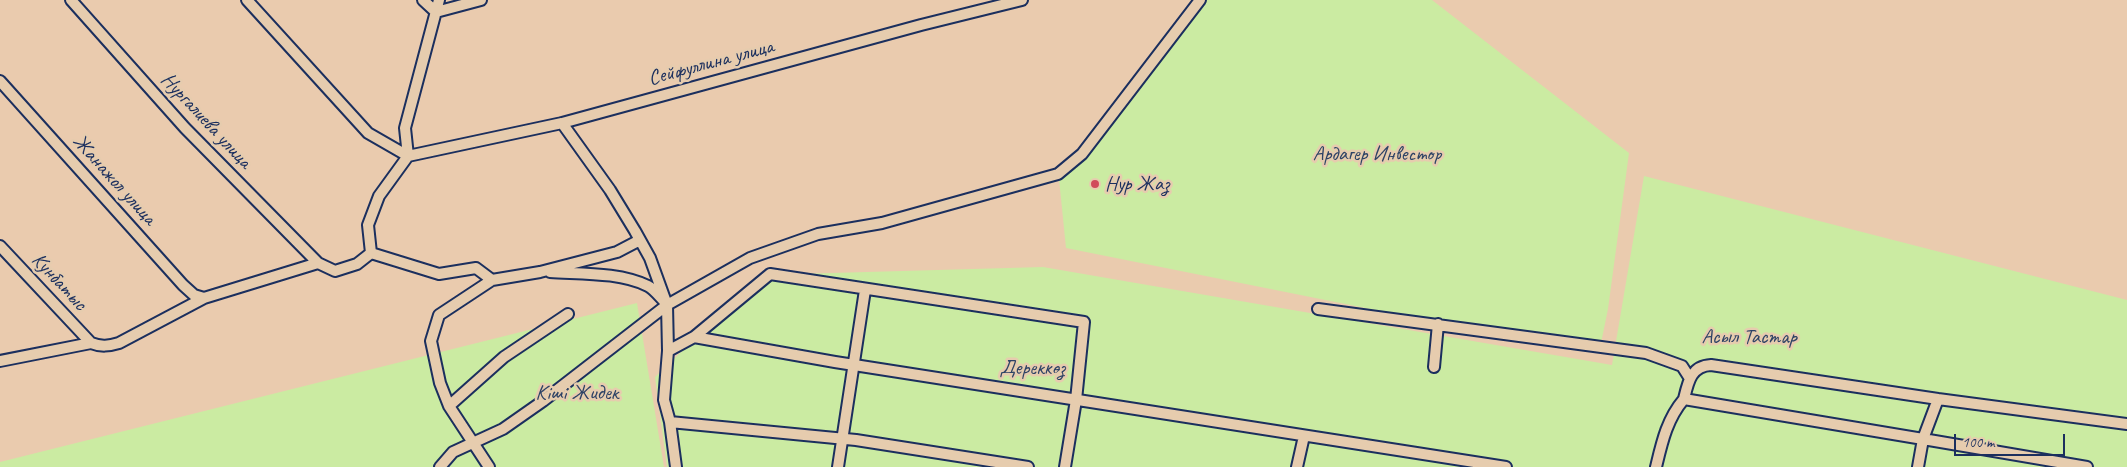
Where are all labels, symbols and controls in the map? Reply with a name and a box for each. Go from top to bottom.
street label: Сейфуллина улица [646,34,776,92]
street label: Нургалиева улица [155,68,257,174]
street label: Жанажол улица [67,129,161,231]
park label: Ардагер Инвестор [1313,141,1441,167]
place label: Нур Жаз [1105,171,1169,197]
marker: Нур Жаз [1089,178,1101,190]
street label: Кунбатыс [26,248,92,316]
park label: Асыл Тастар [1701,324,1797,350]
park label: Дереккөз [999,355,1065,381]
park label: Кіші Жидек [536,380,618,406]
scale bar [1957,424,2068,456]
text: 100 m [1962,433,1994,452]

